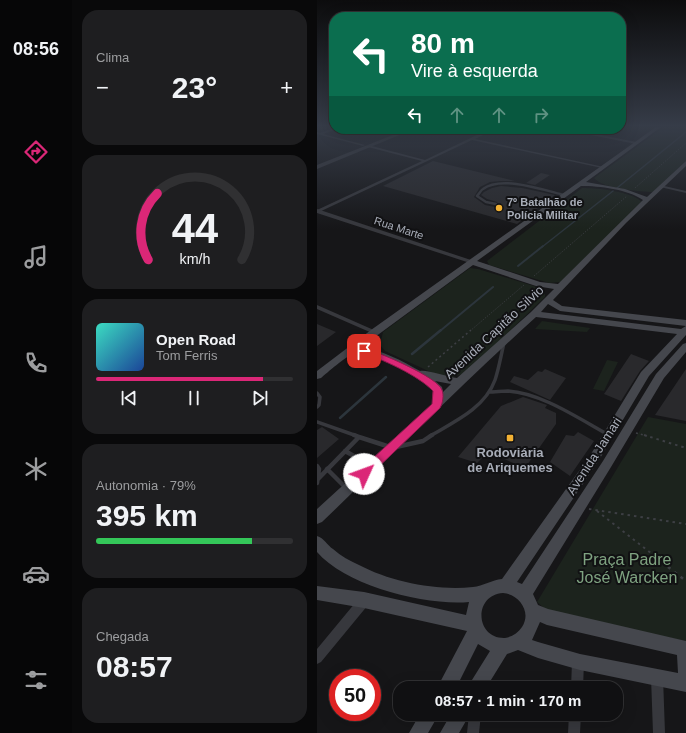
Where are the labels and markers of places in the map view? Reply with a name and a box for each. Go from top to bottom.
place label: 7º Batalhão de Polícia Militar [507,196,583,221]
marker: 7º Batalhão de Polícia Militar [494,203,504,213]
pin [347,334,381,368]
marker: Rodoviária de Ariquemes [505,433,515,443]
place label: Rodoviária de Ariquemes [467,445,553,475]

